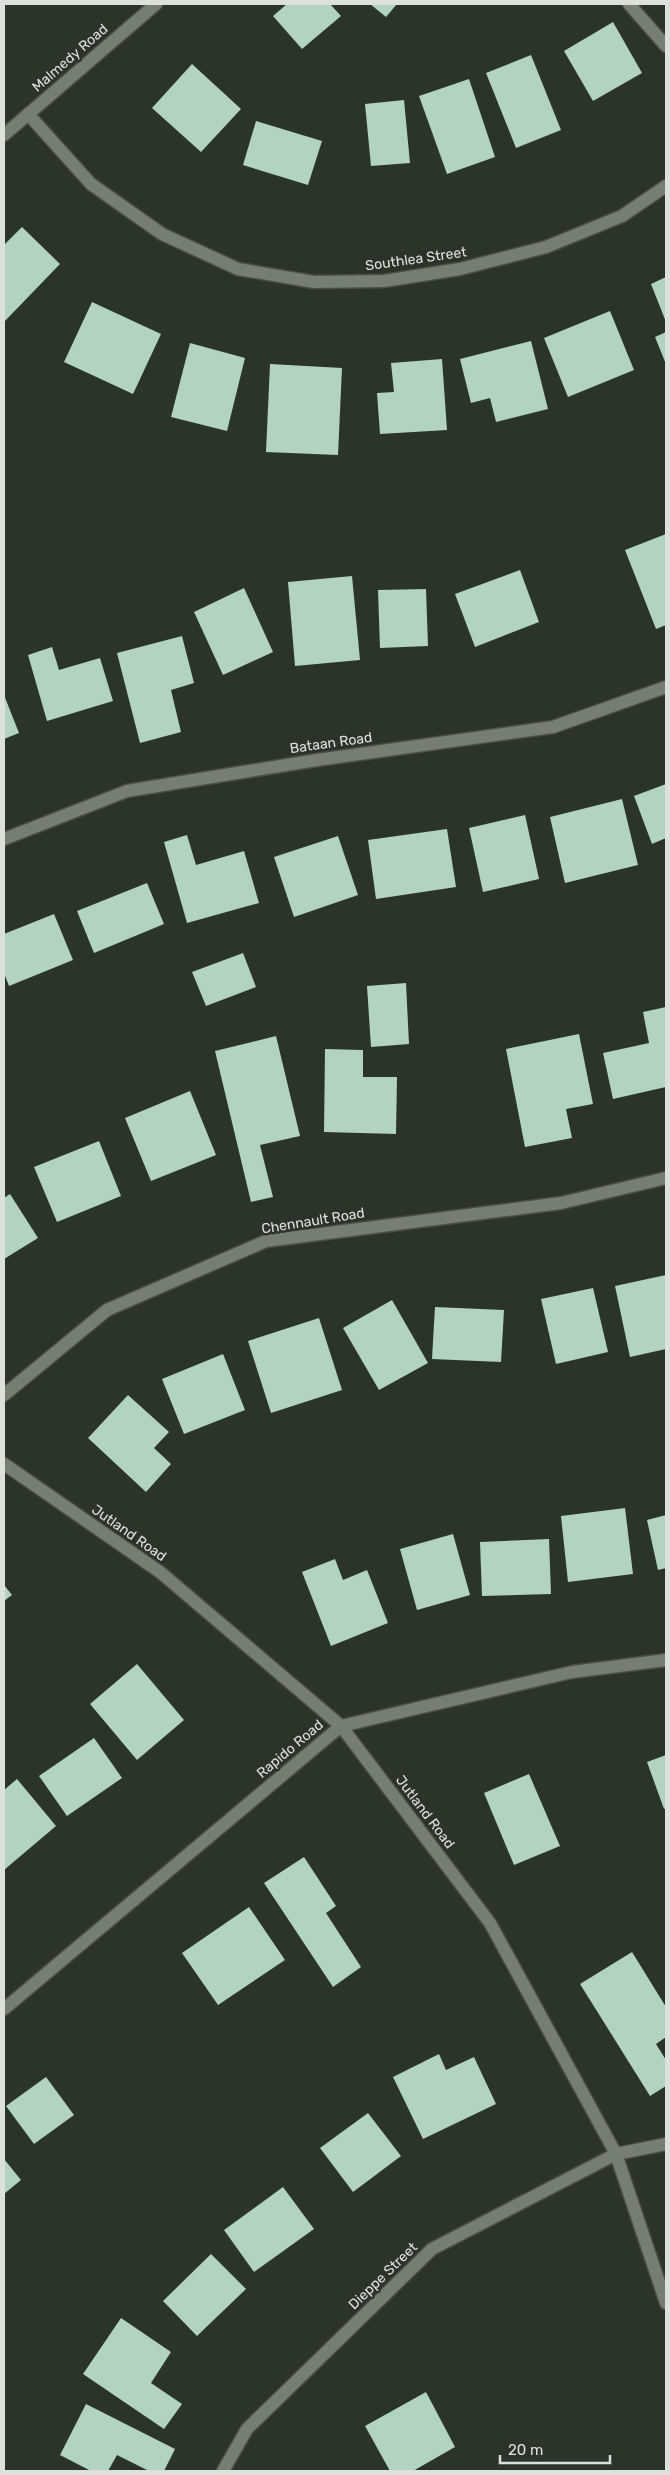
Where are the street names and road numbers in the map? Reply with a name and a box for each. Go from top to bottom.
street label: Malmedy Road [29,20,111,96]
street label: Southlea Street [364,243,468,275]
street label: Bataan Road [289,729,373,757]
street label: Chennault Road [260,1204,366,1238]
street label: Jutland Road [88,1501,170,1565]
street label: Rapido Road [253,1716,327,1782]
street label: Jutland Road [392,1772,458,1852]
street label: Dieppe Street [345,2239,421,2313]

